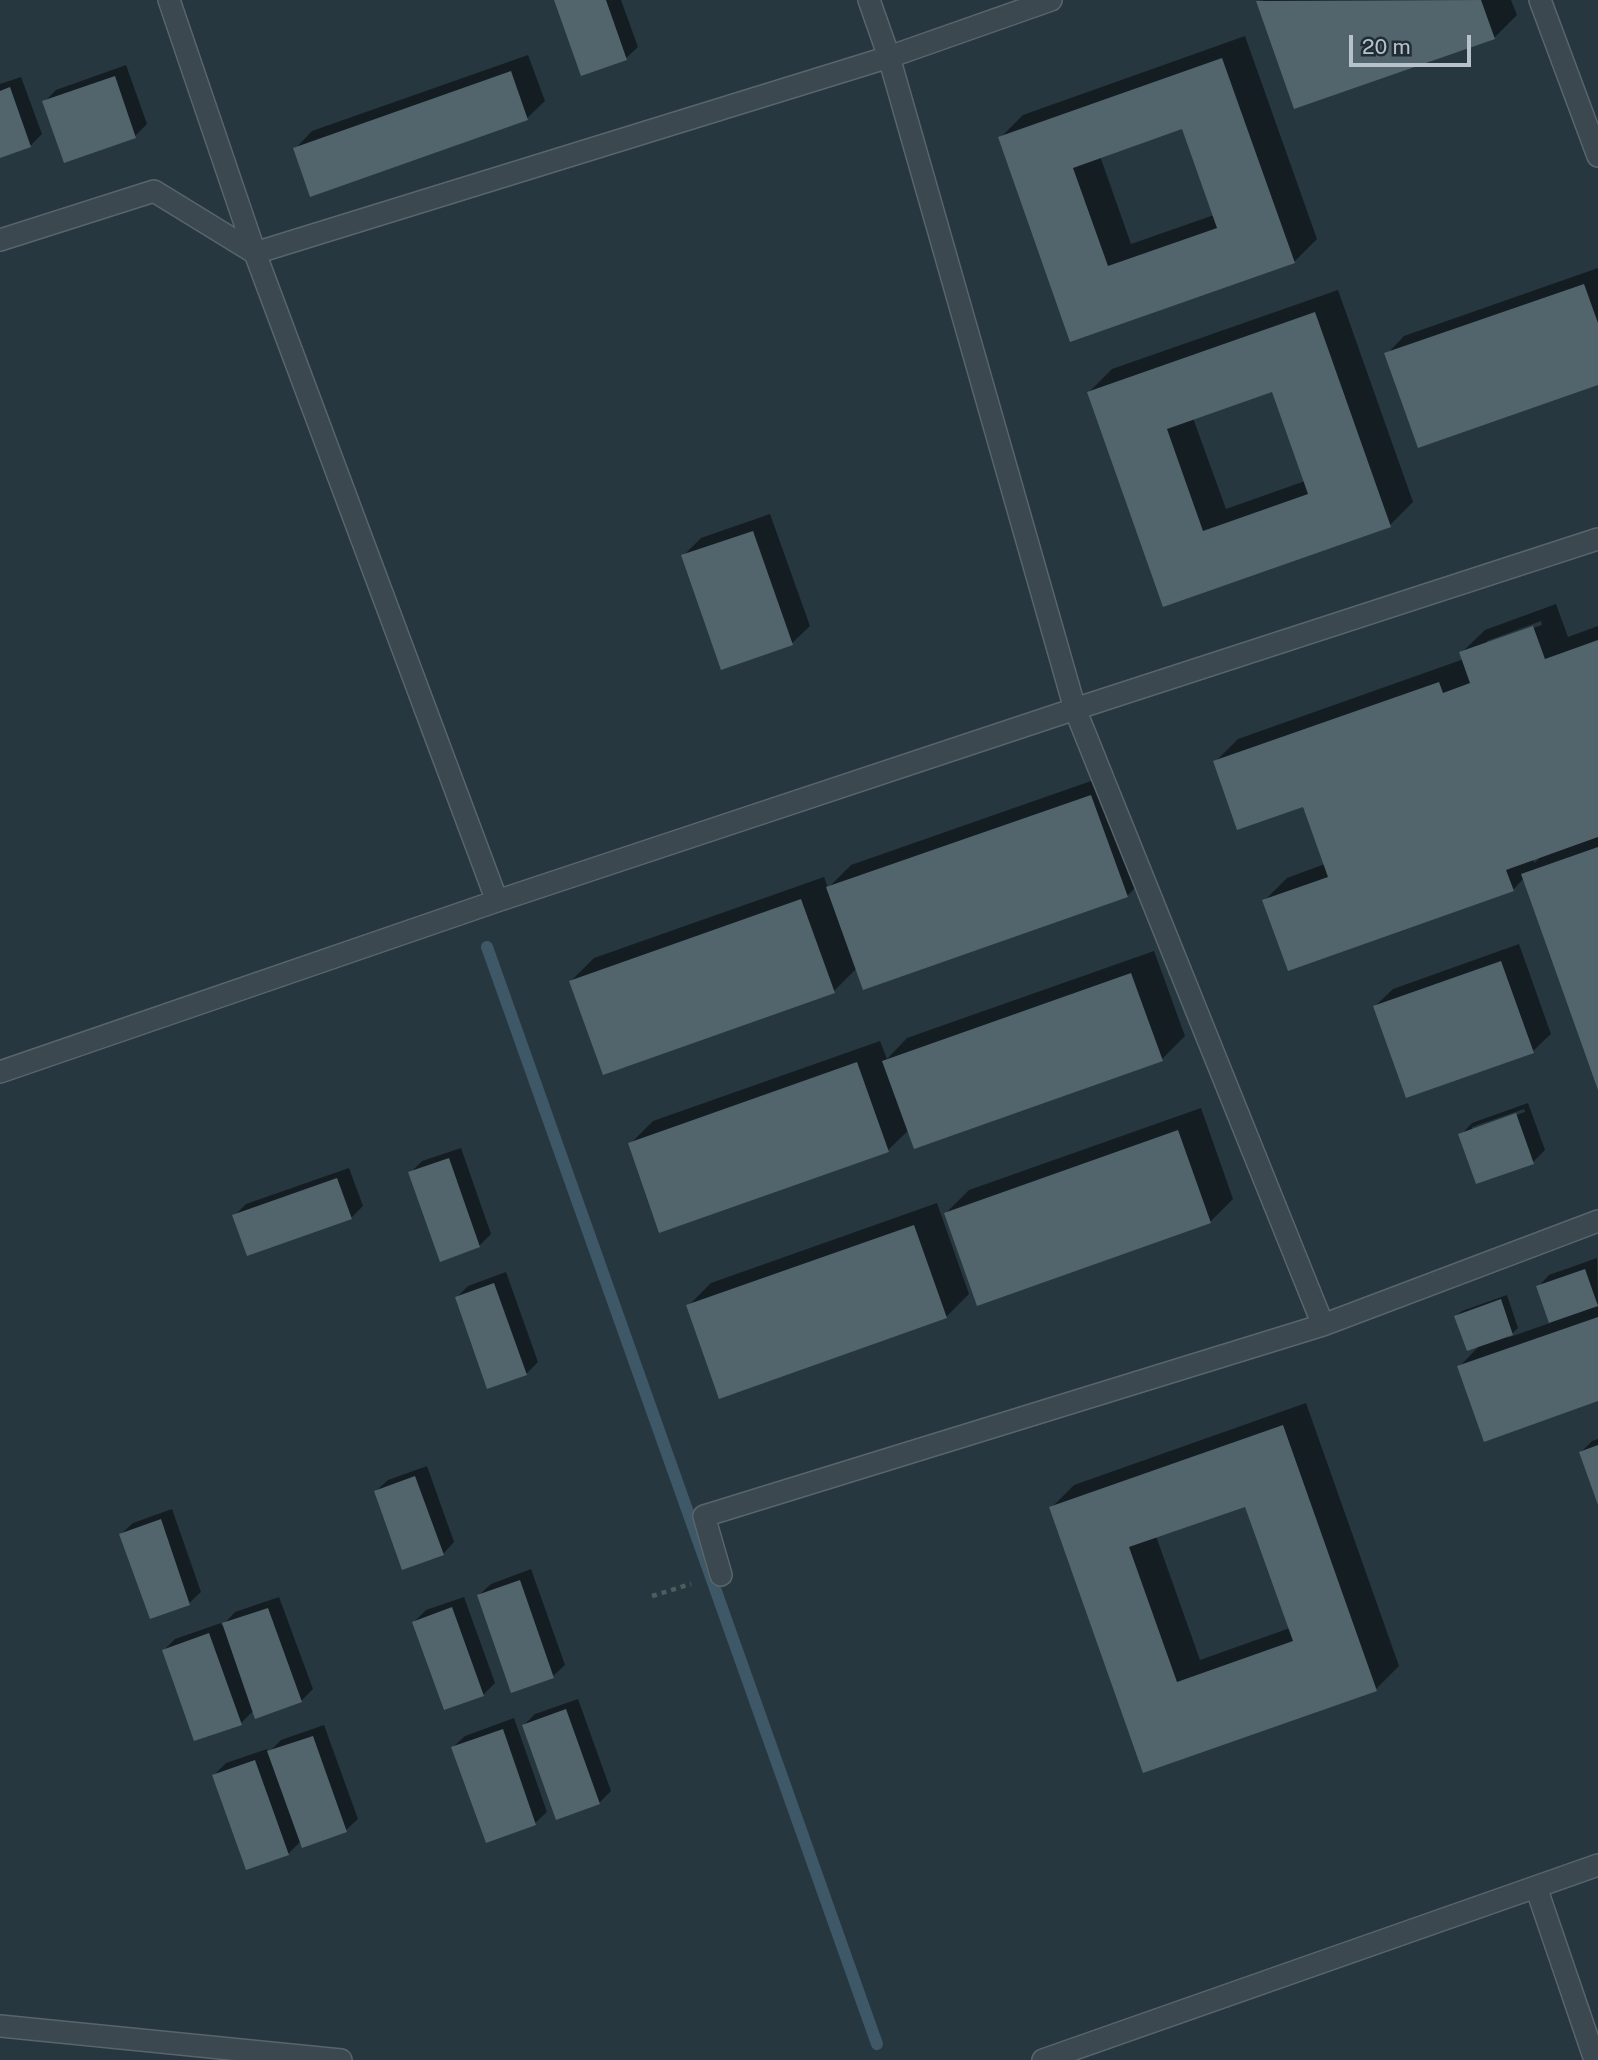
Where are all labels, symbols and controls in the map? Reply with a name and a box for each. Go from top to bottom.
scale bar [1353,21,1476,65]
text: 20 m [1362,34,1411,59]

